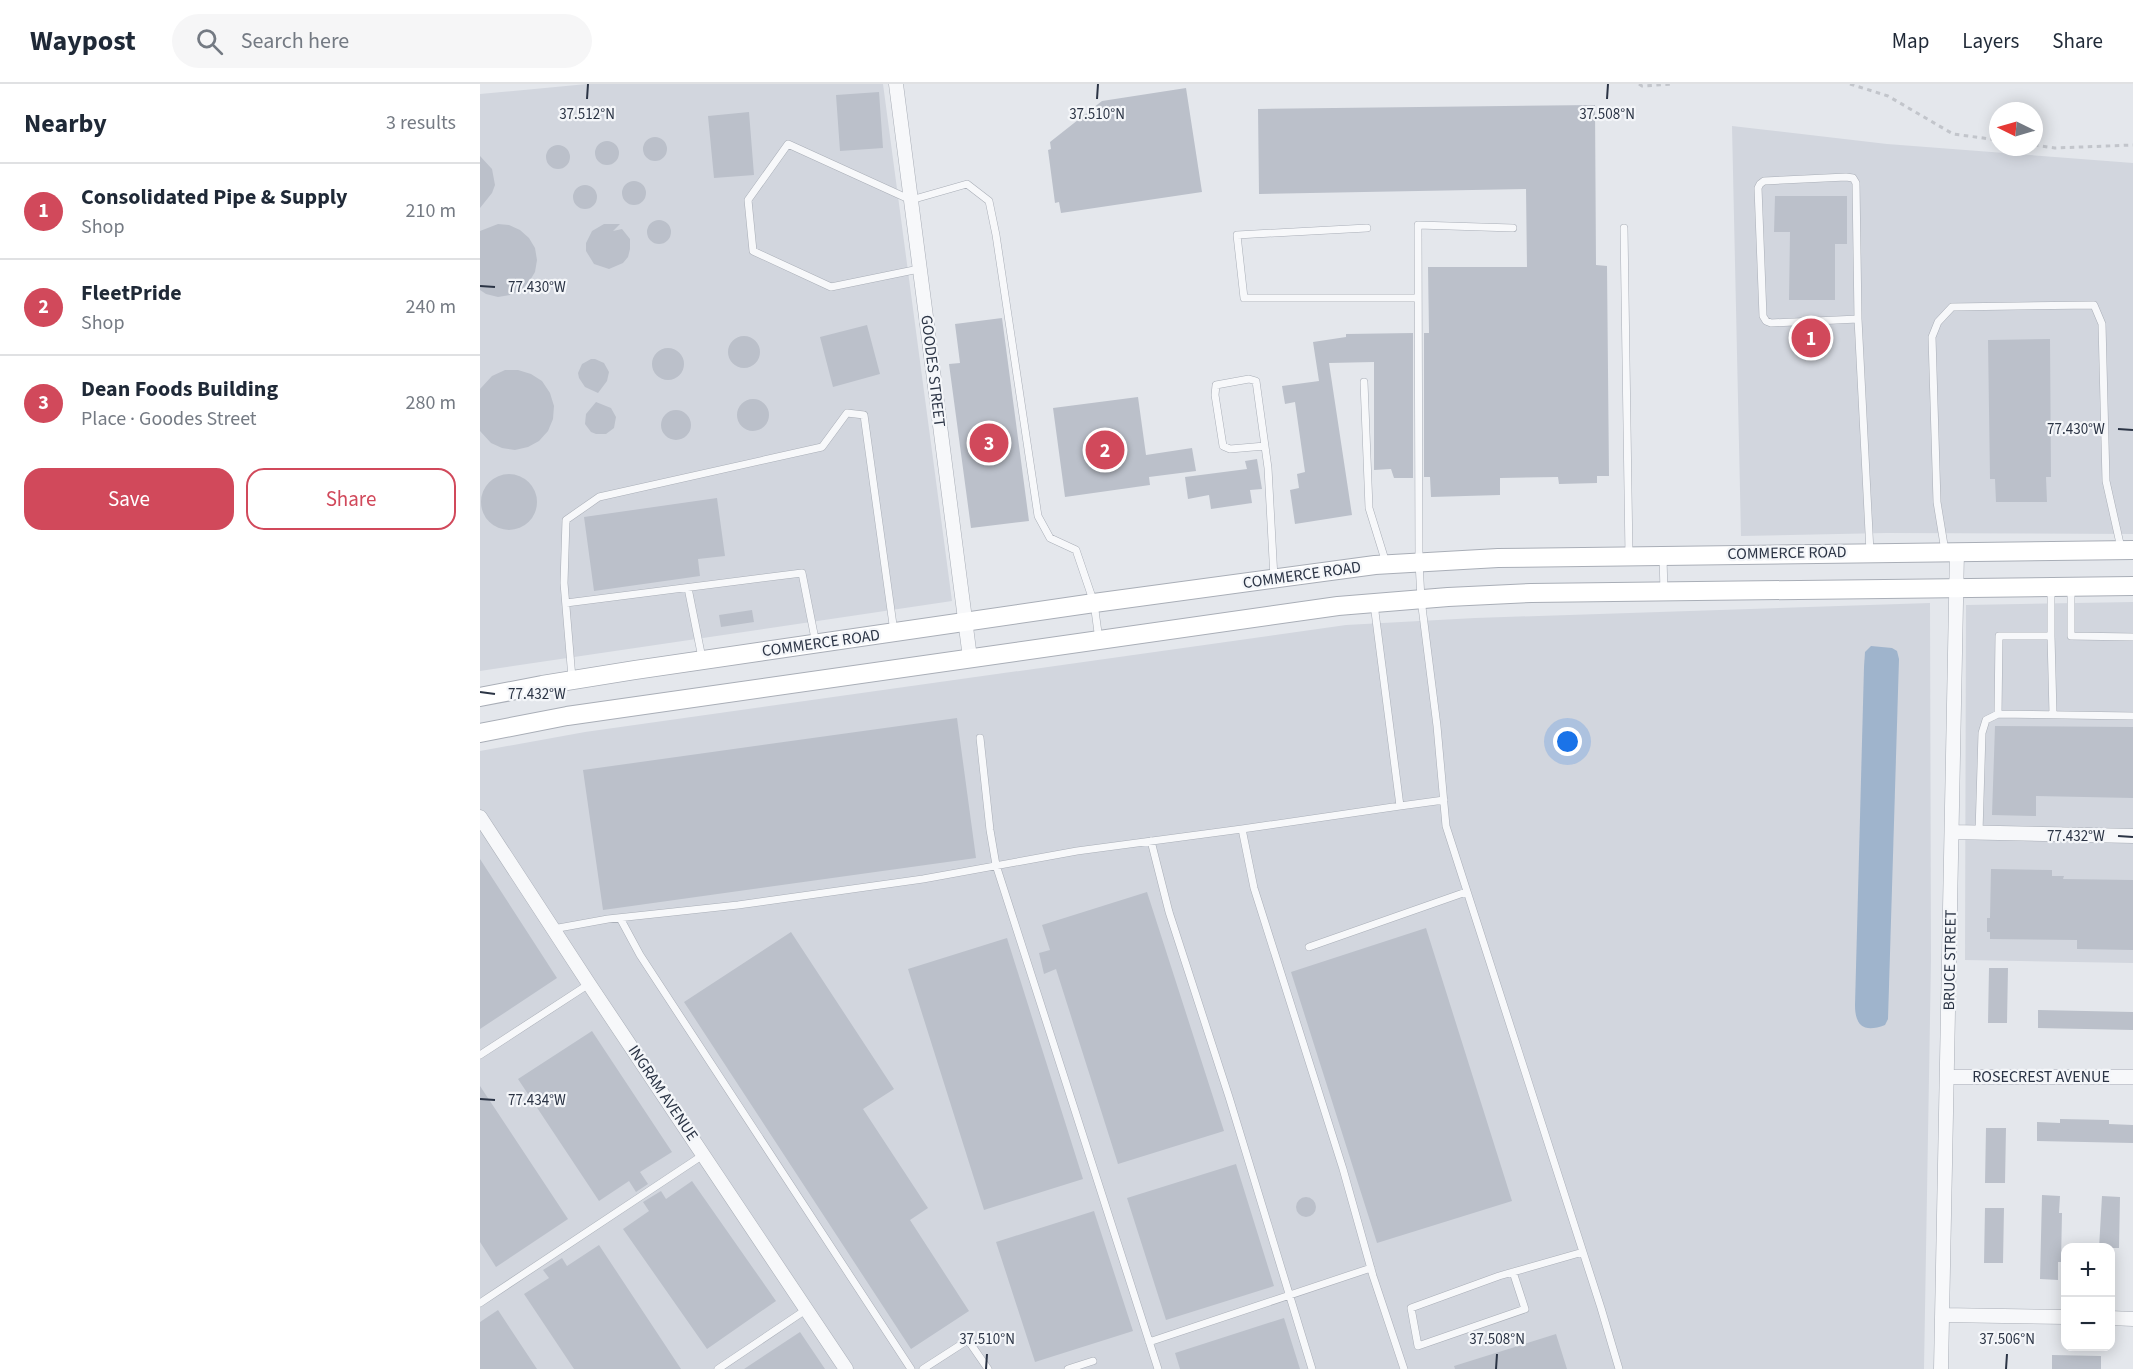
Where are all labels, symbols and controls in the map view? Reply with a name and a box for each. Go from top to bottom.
search box [172,14,592,68]
text: Waypost [30,21,136,61]
icon: search [193,25,226,58]
text: Search here [241,25,349,57]
text: Map [1892,26,1929,56]
text: Layers [1962,26,2019,56]
text: Share [2052,26,2103,56]
north arrow [1989,102,2043,156]
text: 37.512°N [559,104,615,125]
text: 37.510°N [1069,104,1125,125]
text: 37.508°N [1579,104,1635,125]
text: Nearby [24,105,107,142]
text: 3 results [386,109,456,137]
text: Consolidated Pipe & Supply [81,181,348,213]
text: 1 [38,197,49,225]
text: 210 m [406,197,456,225]
text: Shop [81,213,125,241]
text: FleetPride [81,277,182,309]
text: 77.430°W [508,277,566,298]
text: 2 [38,293,49,321]
text: 240 m [406,293,456,321]
text: Shop [81,309,125,337]
street label: GOODES STREET [915,314,951,429]
pin: 1 [1792,316,1830,360]
text: Dean Foods Building [81,373,278,405]
text: 3 [38,389,49,417]
text: 280 m [406,389,456,417]
text: Place · Goodes Street [81,405,257,433]
text: 77.430°W [2047,419,2105,440]
pin: 3 [970,420,1008,466]
pin: 2 [1086,428,1124,472]
button: Save [24,468,234,530]
button: Share [246,468,456,530]
street label: COMMERCE ROAD [1727,541,1847,565]
street label: COMMERCE ROAD [1242,556,1363,594]
street label: COMMERCE ROAD [761,624,882,662]
text: 77.432°W [508,684,566,705]
your location [1553,727,1582,756]
text: 77.432°W [2047,826,2105,847]
street label: BRUCE STREET [1938,909,1962,1011]
street label: INGRAM AVENUE [623,1041,703,1145]
street label: ROSECREST AVENUE [1972,1066,2110,1088]
text: 77.434°W [508,1090,566,1111]
map controls [2061,1243,2115,1351]
button: + [2061,1243,2115,1297]
button: − [2061,1297,2115,1351]
text: 37.510°N [959,1329,1015,1350]
text: 37.508°N [1469,1329,1525,1350]
text: 37.506°N [1979,1329,2035,1350]

